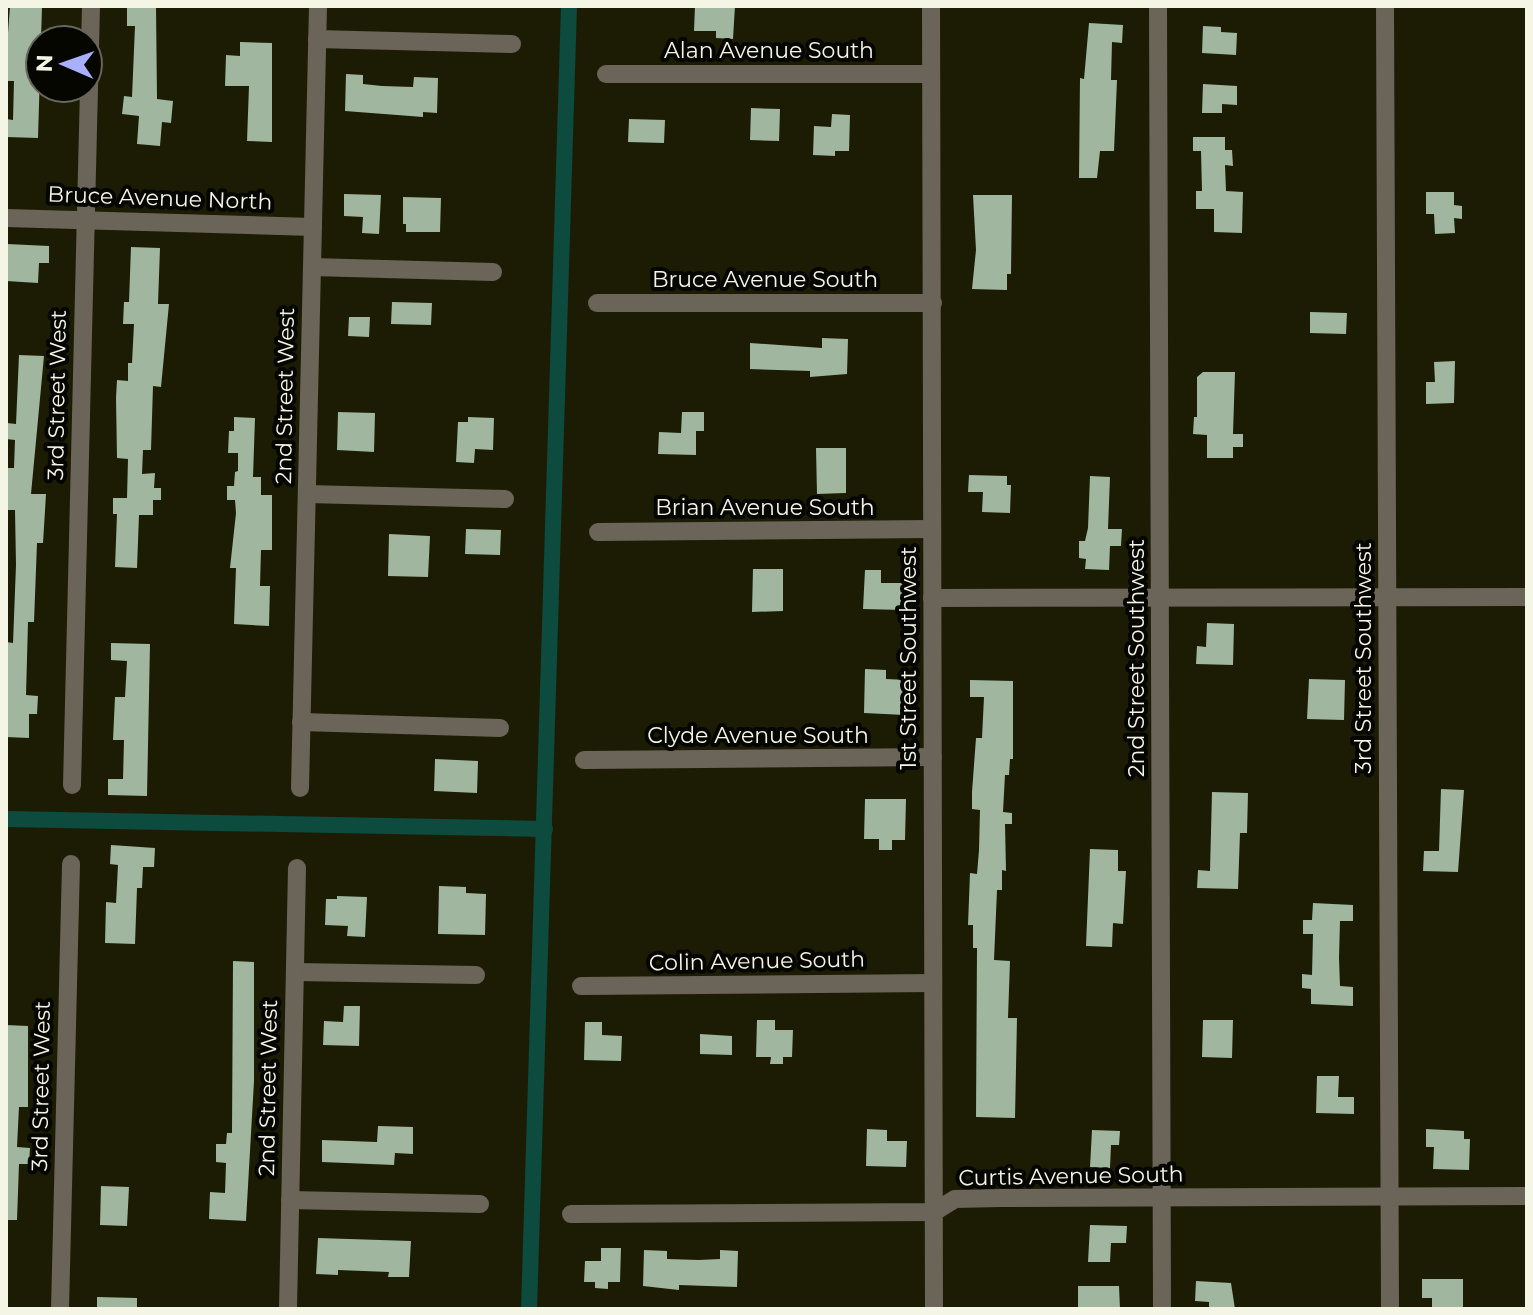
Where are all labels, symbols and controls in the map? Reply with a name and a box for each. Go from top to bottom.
north arrow [24,24,104,104]
street label: Alan Avenue South [664,37,874,64]
text: N [31,54,58,73]
street label: Bruce Avenue North [47,181,273,215]
street label: Bruce Avenue South [652,266,878,293]
street label: 2nd Street West [270,307,300,484]
street label: 3rd Street West [42,310,72,480]
street label: Brian Avenue South [655,494,875,521]
street label: 2nd Street Southwest [1123,539,1150,777]
street label: 3rd Street Southwest [1350,542,1377,774]
street label: 1st Street Southwest [895,546,922,770]
street label: Clyde Avenue South [647,722,869,749]
street label: Colin Avenue South [649,946,865,976]
street label: 2nd Street West [253,999,283,1176]
street label: 3rd Street West [26,1001,56,1171]
street label: Curtis Avenue South [958,1161,1184,1191]

